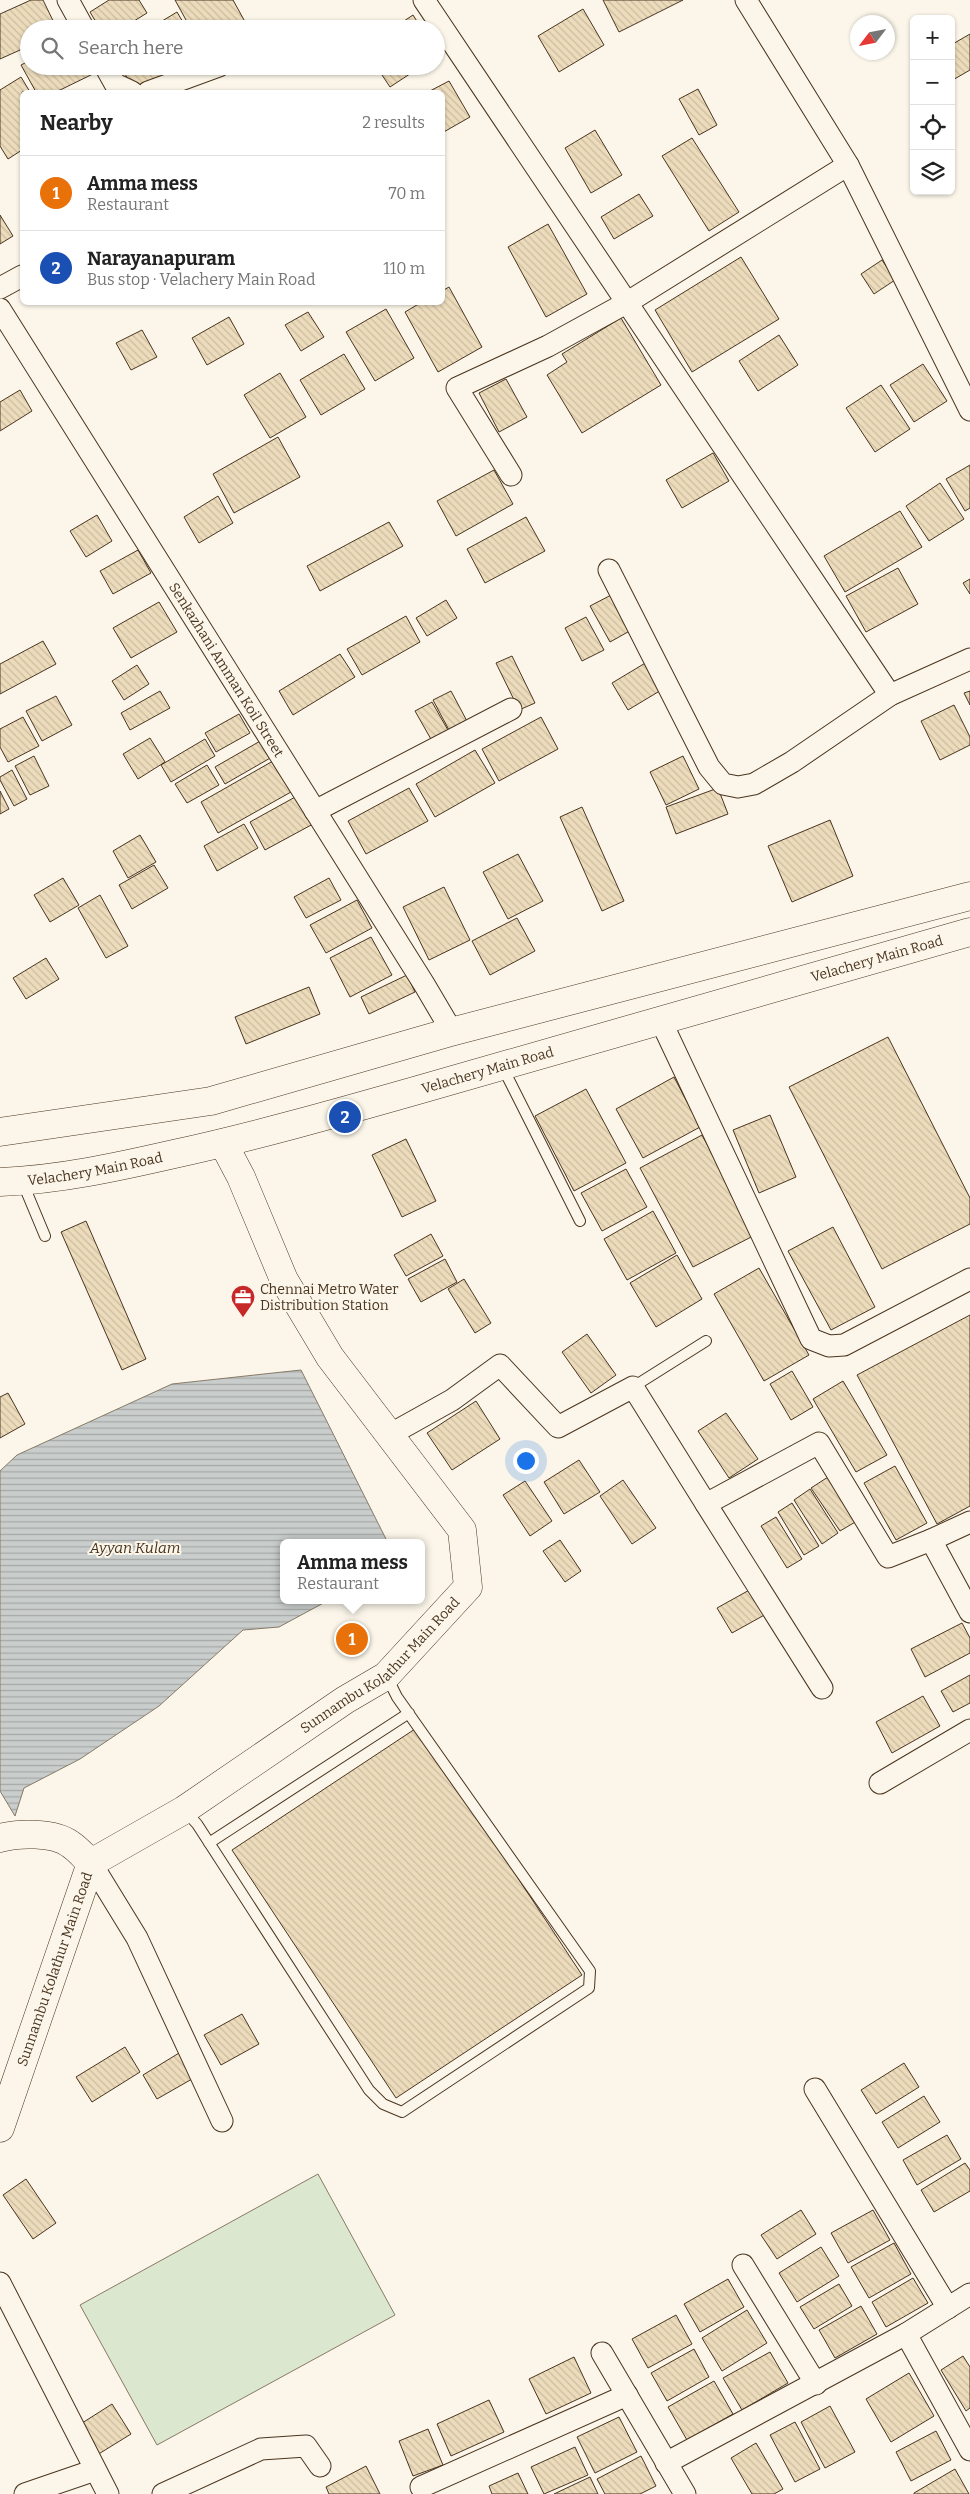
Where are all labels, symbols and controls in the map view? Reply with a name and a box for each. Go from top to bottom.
north arrow [850,15,895,60]
map controls [910,15,955,195]
button: + [910,15,955,60]
search box [20,20,445,75]
icon: search [38,34,66,62]
text: Search here [78,36,183,59]
button: − [910,60,955,105]
button: locate [910,105,955,150]
text: Nearby [40,110,113,136]
text: 2 results [362,113,425,132]
button: layers [910,150,955,195]
text: Amma mess [87,172,198,195]
text: 1 [53,184,59,203]
text: 70 m [389,184,425,203]
text: Restaurant [87,195,169,214]
text: Narayanapuram [87,247,235,270]
text: 2 [51,259,61,278]
text: 110 m [383,259,425,278]
text: Bus stop · Velachery Main Road [87,270,315,289]
street label: Senkazhani Amman Koil Street [165,580,287,760]
street label: Velachery Main Road [809,932,945,986]
street label: Velachery Main Road [420,1043,556,1098]
pin: 2 [329,1098,361,1136]
street label: Velachery Main Road [27,1149,164,1189]
place label: Chennai Metro Water Distribution Station [260,1281,399,1314]
office icon: Chennai Metro Water Distribution Station [230,1284,256,1318]
your location [513,1448,539,1474]
water label: Ayyan Kulam [89,1539,180,1557]
popup [280,1539,425,1604]
text: Amma mess [297,1551,408,1574]
text: Restaurant [297,1574,379,1593]
street label: Sunnambu Kolathur Main Road [297,1594,463,1737]
pin: 1 [336,1620,368,1658]
street label: Sunnambu Kolathur Main Road [14,1870,96,2069]

